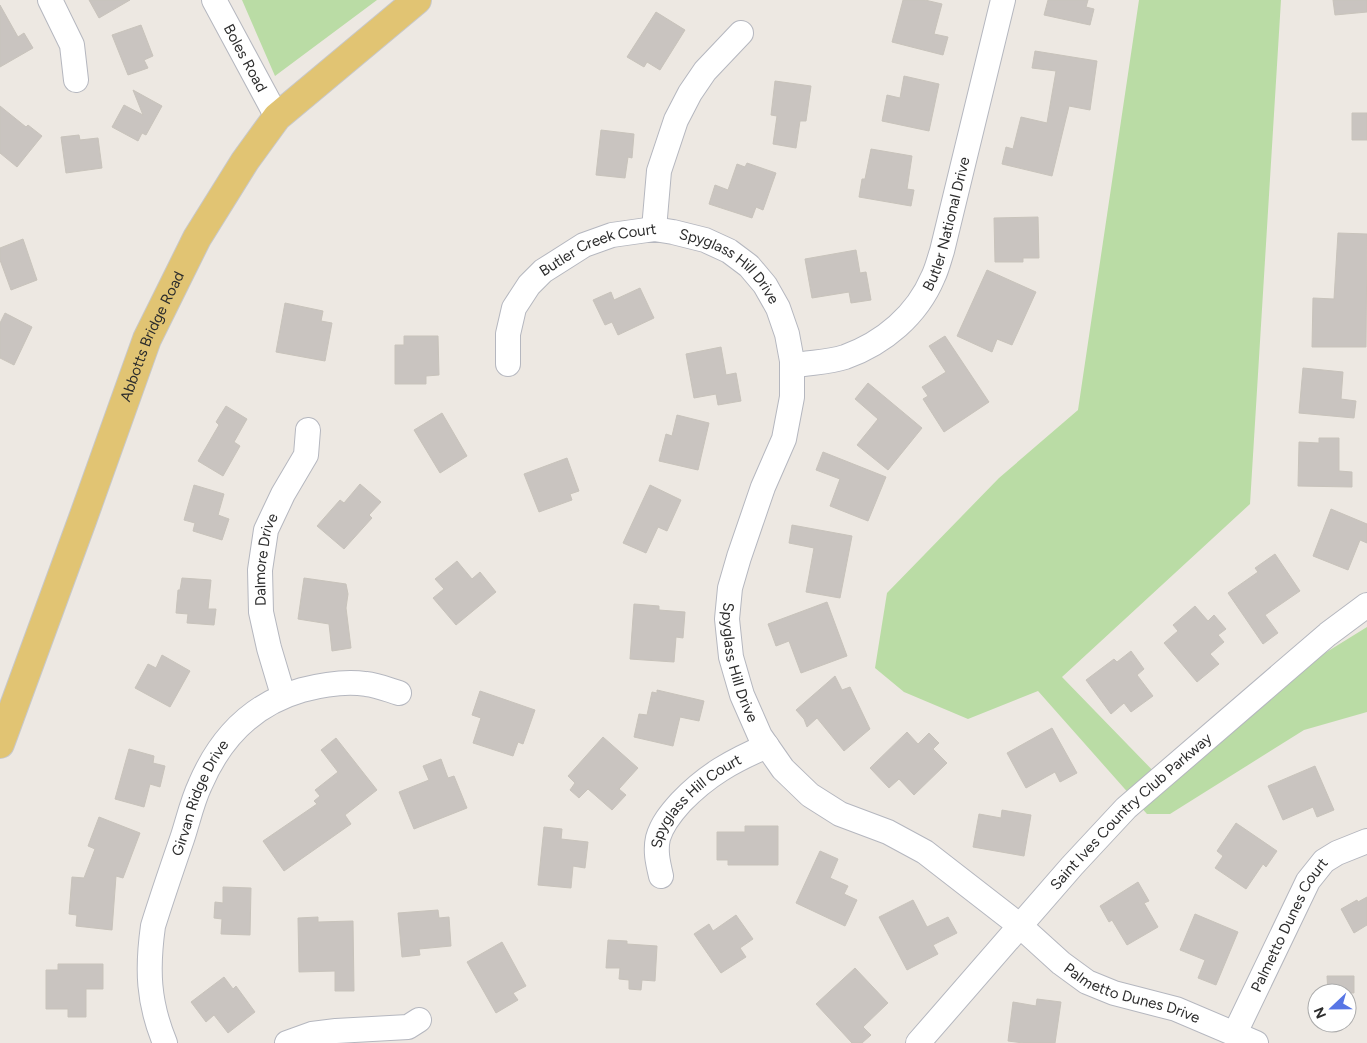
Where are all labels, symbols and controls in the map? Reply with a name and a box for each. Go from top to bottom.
street label: Boles Road [220,21,271,95]
street label: Butler National Drive [919,155,974,294]
street label: Butler Creek Court [536,220,658,280]
street label: Spyglass Hill Drive [677,225,783,307]
street label: Abbotts Bridge Road [116,268,188,404]
street label: Dalmore Drive [251,510,282,606]
street label: Spyglass Hill Drive [718,602,762,725]
street label: Saint Ives Country Club Parkway [1046,729,1215,894]
street label: Girvan Ridge Drive [168,736,232,858]
street label: Spyglass Hill Court [648,750,745,849]
street label: Palmetto Dunes Court [1247,854,1332,995]
street label: Palmetto Dunes Drive [1060,959,1203,1027]
north arrow [1307,983,1357,1033]
text: N [1311,1004,1330,1021]

